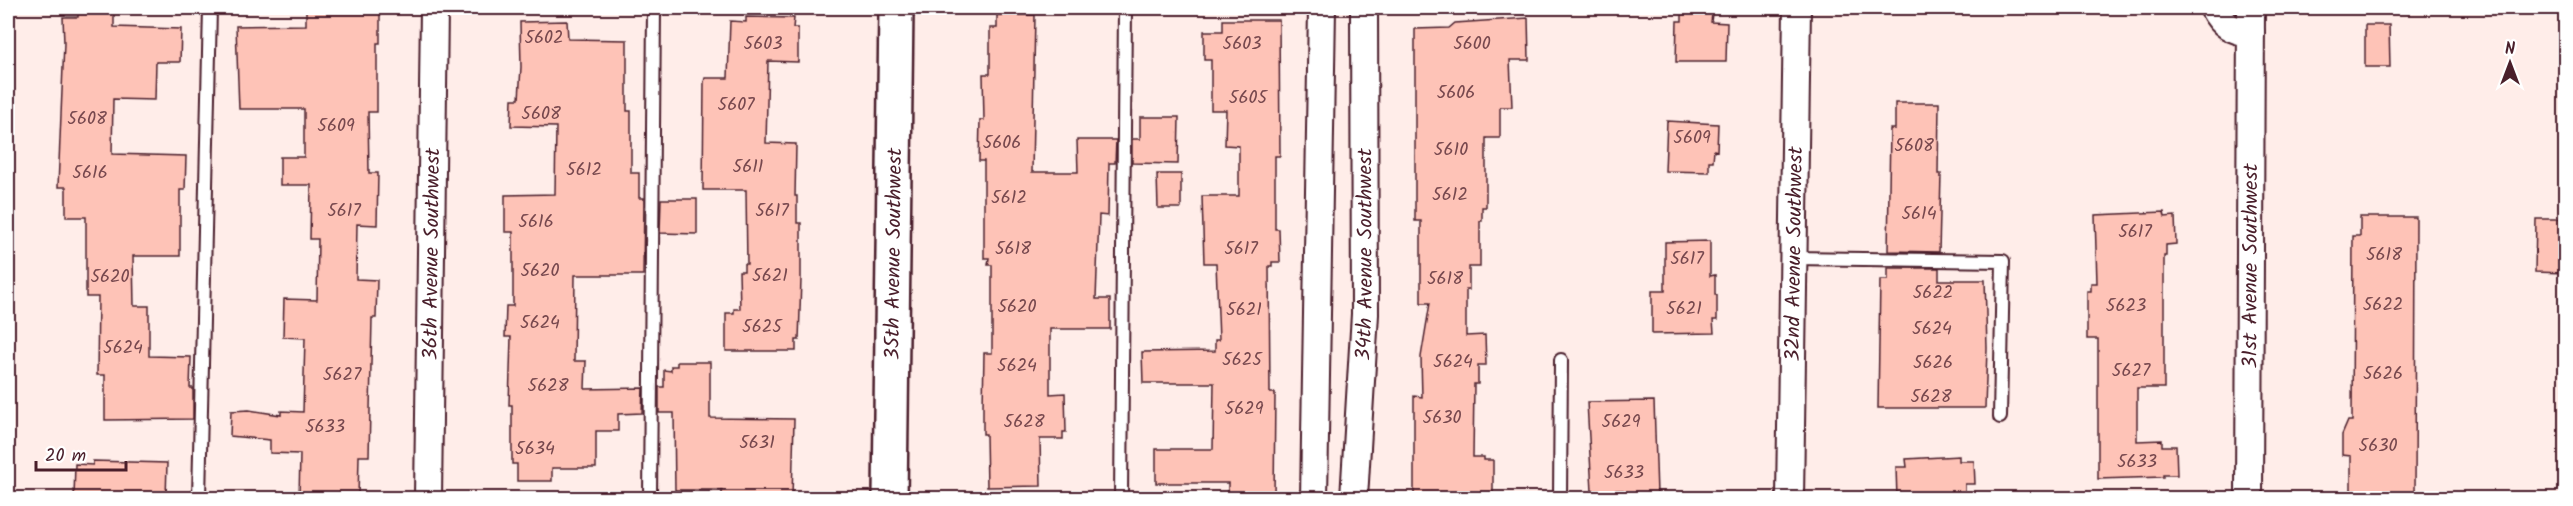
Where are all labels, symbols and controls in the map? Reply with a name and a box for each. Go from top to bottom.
house number: 5602 [524,24,564,53]
house number: 5603 [744,30,782,59]
house number: 5603 [1223,30,1261,59]
house number: 5600 [1453,30,1491,59]
north arrow [2480,33,2540,93]
text: N [2505,37,2515,62]
house number: 5606 [1437,79,1475,108]
house number: 5605 [1229,84,1269,113]
house number: 5607 [718,91,755,120]
house number: 5608 [521,100,561,129]
house number: 5608 [67,105,107,134]
house number: 5609 [317,112,355,141]
house number: 5609 [1673,124,1711,153]
house number: 5606 [983,129,1021,158]
house number: 5608 [1894,132,1934,161]
house number: 5610 [1434,136,1468,165]
street label: 32nd Avenue Southwest [1777,145,1813,362]
street label: 36th Avenue Southwest [415,147,450,361]
street label: 35th Avenue Southwest [877,147,912,360]
street label: 34th Avenue Southwest [1347,147,1383,362]
house number: 5611 [733,153,763,182]
house number: 5612 [566,156,602,185]
house number: 5616 [72,159,108,188]
street label: 31st Avenue Southwest [2235,162,2268,369]
house number: 5612 [1432,181,1468,210]
house number: 5612 [991,184,1027,213]
house number: 5617 [327,197,362,226]
house number: 5617 [755,197,790,226]
house number: 5614 [1901,200,1937,229]
house number: 5616 [518,208,554,237]
house number: 5617 [2118,218,2153,247]
house number: 5618 [995,235,1031,264]
house number: 5617 [1224,235,1259,264]
house number: 5618 [2366,241,2402,270]
house number: 5617 [1670,245,1705,274]
house number: 5620 [520,257,560,286]
house number: 5621 [752,262,788,291]
house number: 5620 [90,263,130,292]
house number: 5618 [1427,265,1463,294]
house number: 5622 [1913,279,1953,308]
house number: 5622 [2363,291,2403,320]
house number: 5623 [2106,292,2146,321]
house number: 5620 [997,293,1037,322]
house number: 5621 [1666,295,1702,324]
house number: 5621 [1226,296,1262,325]
house number: 5624 [520,309,560,338]
house number: 5625 [742,313,783,342]
house number: 5624 [1912,315,1952,344]
house number: 5624 [103,334,143,363]
house number: 5625 [1222,346,1263,375]
house number: 5624 [1433,348,1473,377]
house number: 5626 [1913,349,1953,378]
house number: 5624 [997,352,1037,381]
house number: 5627 [2112,357,2151,386]
house number: 5626 [2363,360,2403,389]
house number: 5627 [323,361,362,390]
house number: 5628 [528,372,569,401]
house number: 5628 [1911,383,1952,412]
house number: 5629 [1225,395,1264,424]
house number: 5630 [1423,404,1461,433]
house number: 5628 [1004,408,1045,437]
house number: 5629 [1602,408,1641,437]
house number: 5633 [305,413,345,442]
house number: 5631 [739,429,775,458]
house number: 5630 [2359,432,2397,461]
scale bar [36,434,126,472]
house number: 5634 [515,435,555,464]
text: 20 m [45,442,86,471]
house number: 5633 [2117,448,2157,477]
house number: 5633 [1604,459,1644,488]

